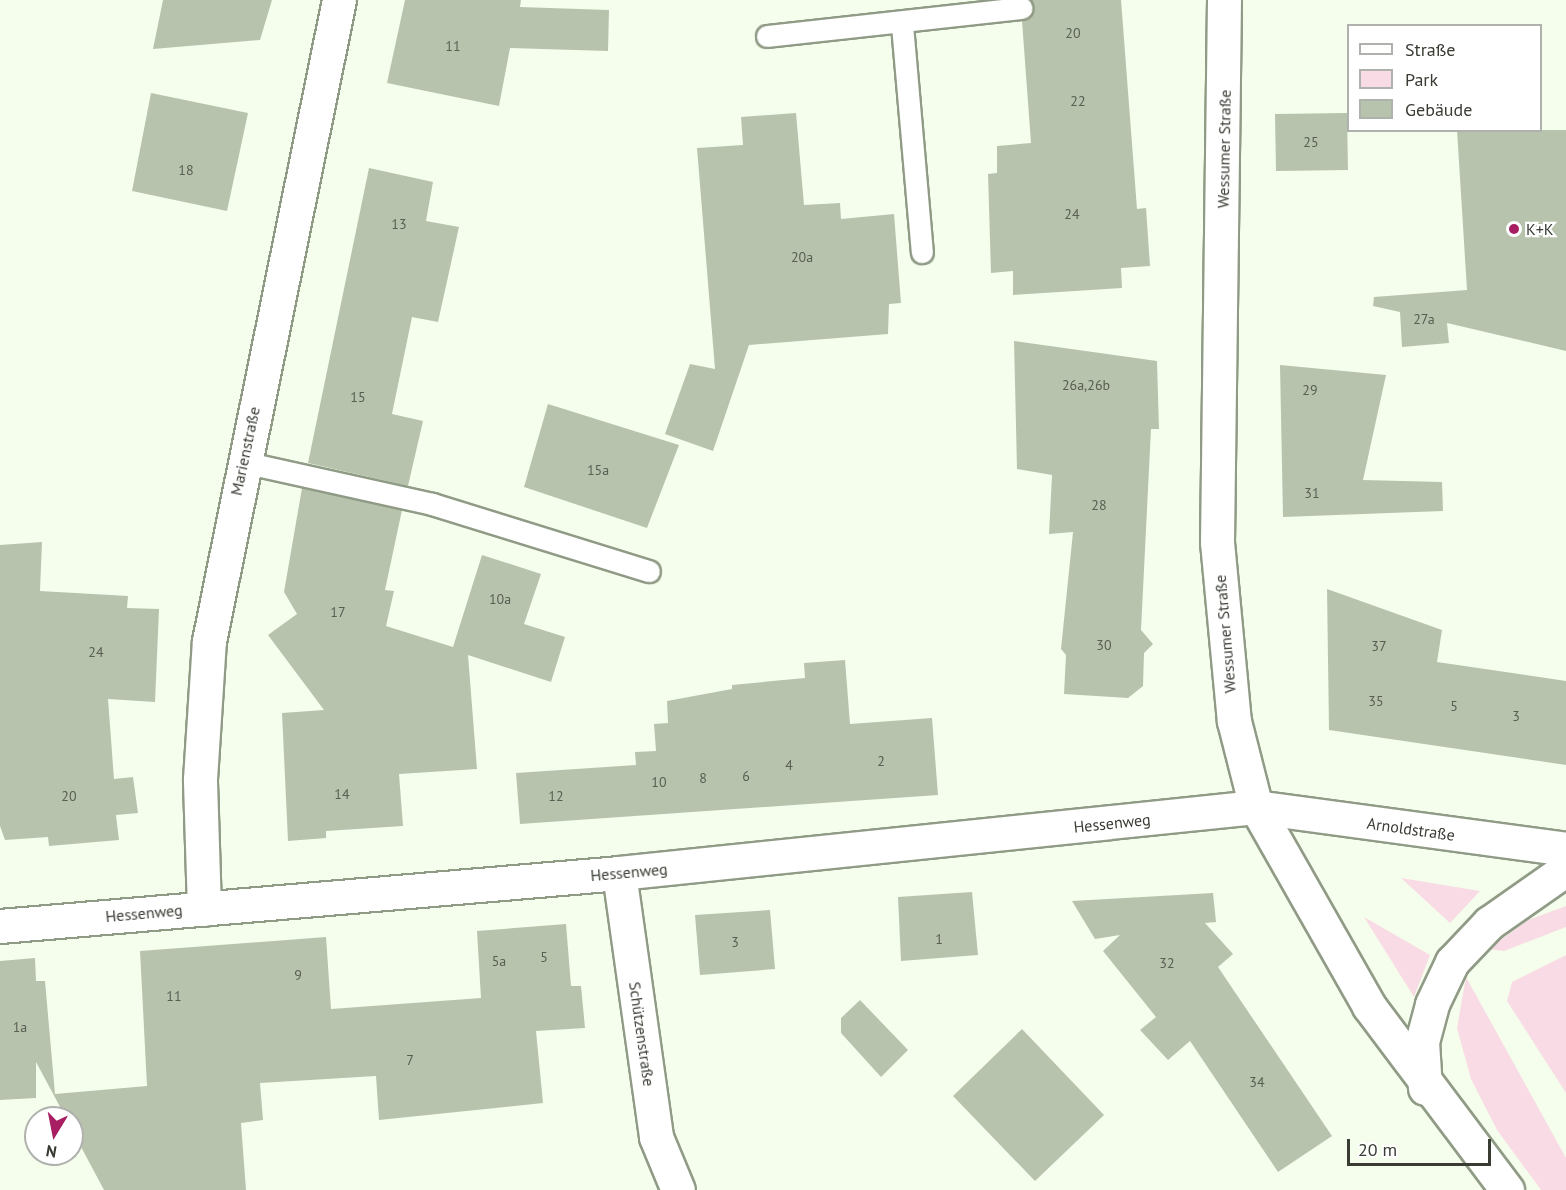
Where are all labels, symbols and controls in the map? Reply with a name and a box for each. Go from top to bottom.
legend [1347,24,1542,132]
house number: 20 [1065,25,1081,41]
house number: 11 [445,38,461,54]
text: Straße [1405,38,1456,61]
text: Park [1405,68,1438,91]
street label: Wessumer Straße [1213,90,1235,208]
house number: 22 [1070,93,1086,109]
text: Gebäude [1405,98,1472,121]
house number: 25 [1303,134,1319,150]
house number: 18 [178,162,194,178]
house number: 24 [1064,206,1080,222]
house number: 13 [391,216,407,232]
place label: K+K [1526,219,1554,239]
marker: K+K [1507,222,1521,236]
house number: 20a [791,249,813,265]
house number: 27a [1413,311,1435,327]
house number: 26a,26b [1062,377,1110,393]
house number: 29 [1302,382,1318,398]
house number: 15 [350,389,366,405]
street label: Marienstraße [226,405,264,497]
house number: 15a [587,462,609,478]
house number: 31 [1304,485,1320,501]
house number: 28 [1091,497,1107,513]
street label: Wessumer Straße [1210,574,1240,694]
house number: 10a [489,591,511,607]
house number: 17 [330,604,346,620]
house number: 30 [1096,637,1112,653]
house number: 37 [1371,638,1387,654]
house number: 24 [88,644,104,660]
house number: 35 [1368,693,1384,709]
house number: 5 [1450,698,1458,714]
house number: 3 [1512,708,1520,724]
house number: 2 [877,753,885,769]
house number: 4 [785,757,793,773]
house number: 6 [742,768,750,784]
house number: 8 [699,770,707,786]
house number: 10 [651,774,667,790]
house number: 14 [334,786,350,802]
house number: 20 [61,788,77,804]
house number: 12 [548,788,564,804]
street label: Hessenweg [1073,809,1151,837]
street label: Arnoldstraße [1366,813,1456,845]
street label: Hessenweg [590,859,668,885]
street label: Hessenweg [105,900,183,926]
house number: 1 [935,931,943,947]
house number: 3 [731,934,739,950]
house number: 5 [540,949,548,965]
house number: 5a [492,953,506,969]
house number: 32 [1159,955,1175,971]
house number: 9 [294,967,302,983]
street label: Schützenstraße [625,980,659,1088]
house number: 11 [166,988,182,1004]
house number: 1a [13,1019,27,1035]
house number: 7 [406,1052,414,1068]
house number: 34 [1249,1074,1265,1090]
north arrow [24,1106,84,1166]
scale bar [1350,1127,1494,1165]
text: 20 m [1358,1138,1397,1161]
text: N [44,1141,58,1163]

